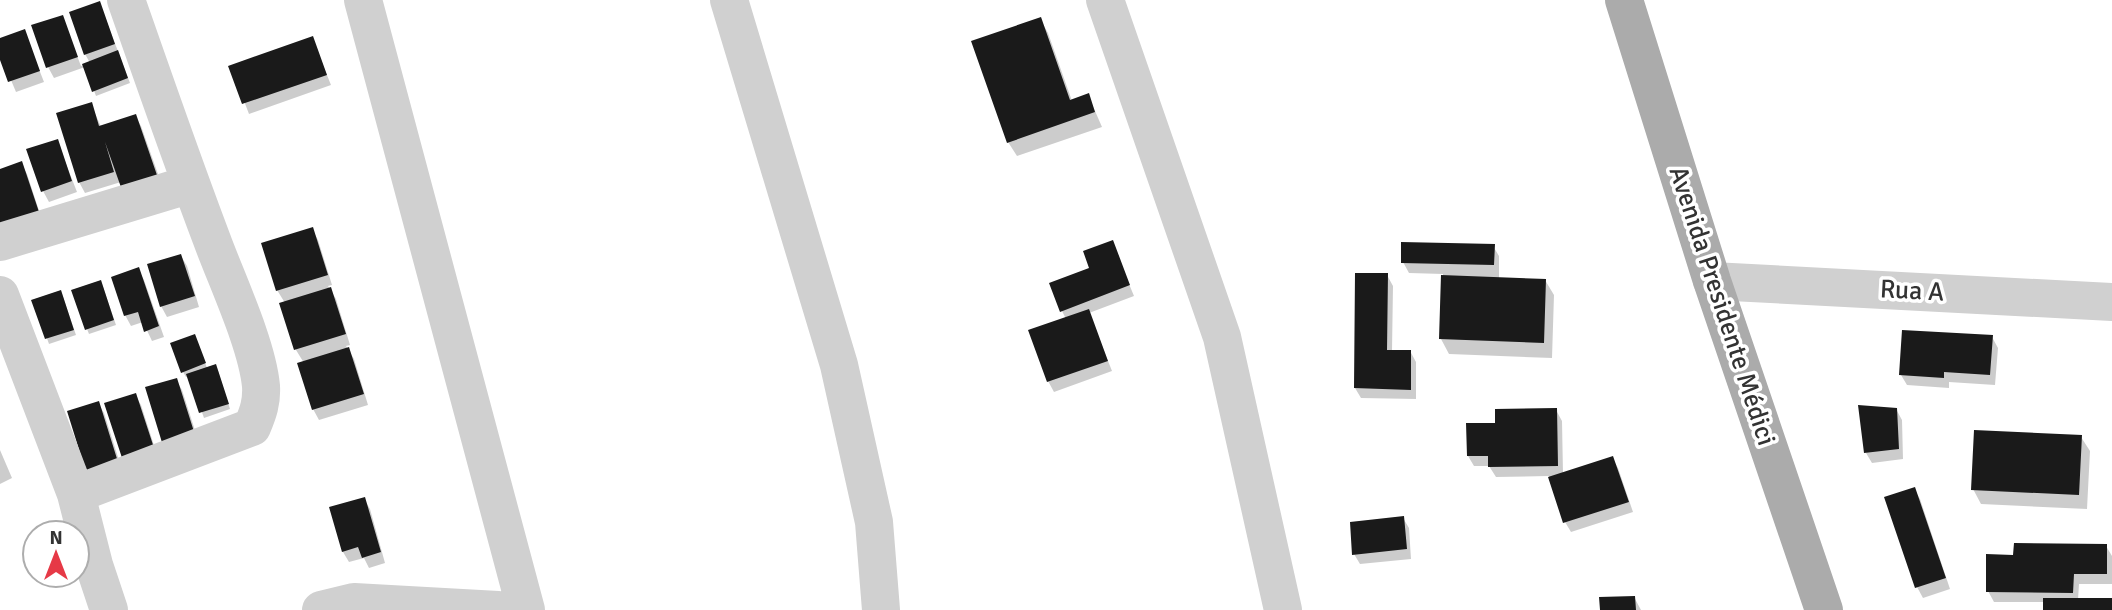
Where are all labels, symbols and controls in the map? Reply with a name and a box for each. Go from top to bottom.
street label: Avenida Presidente Médici [1662,162,1782,450]
street label: Rua A [1879,273,1945,309]
north arrow [21,519,91,589]
text: N [49,526,63,550]

